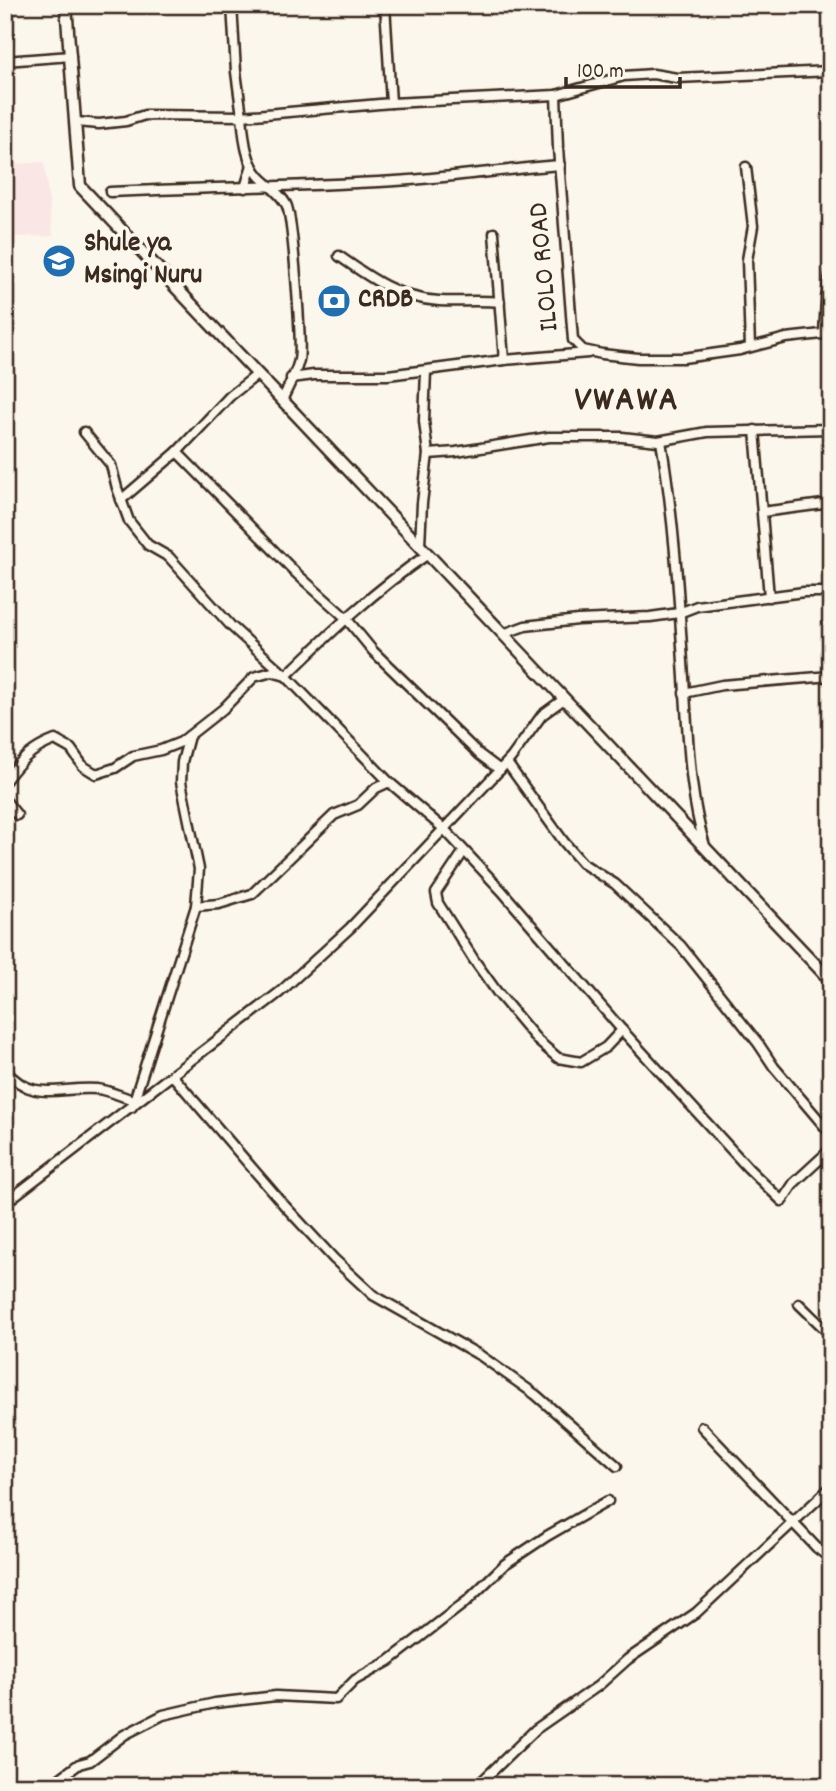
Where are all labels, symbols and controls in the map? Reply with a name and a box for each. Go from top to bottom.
scale bar [566,46,680,90]
text: 100 m [577,58,624,88]
street label: ILOLO ROAD [520,201,572,333]
place label: Shule ya Msingi Nuru [84,225,202,297]
school or university icon: Shule ya Msingi Nuru [40,242,78,280]
place label: CRDB [358,281,413,321]
bank icon: CRDB [315,282,353,320]
district label: VWAWA [574,377,680,427]

